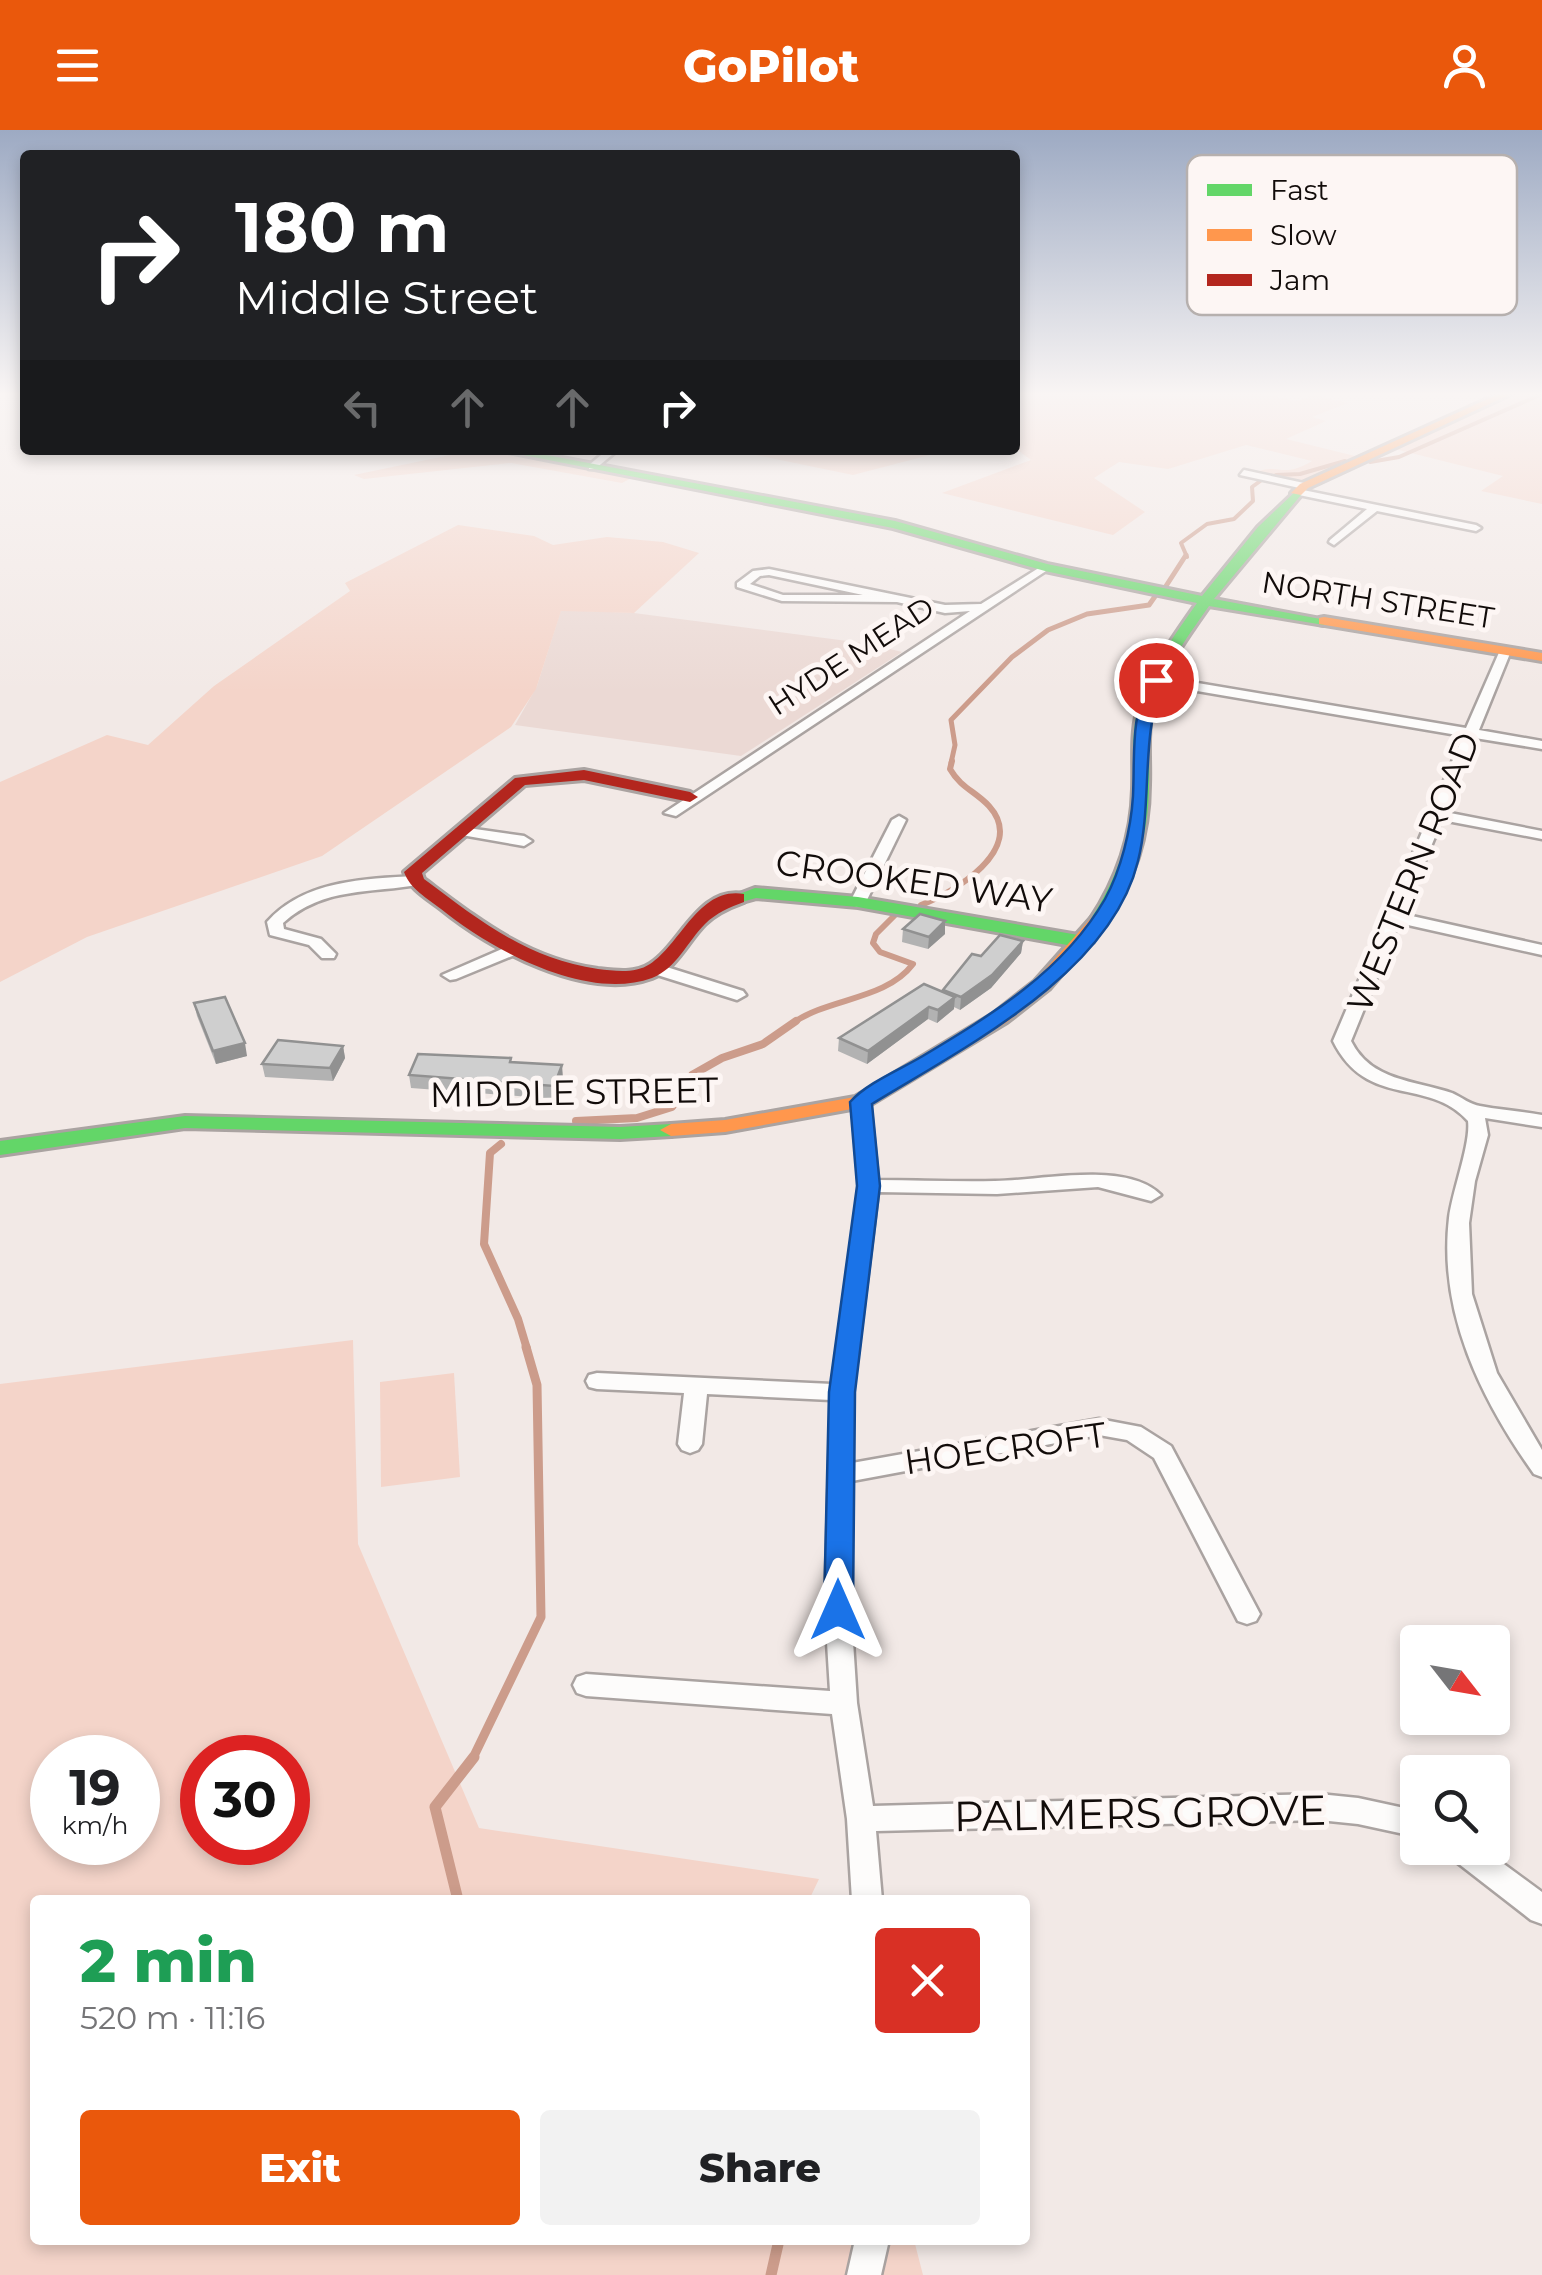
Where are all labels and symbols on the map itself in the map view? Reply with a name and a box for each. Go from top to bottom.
legend [1187,155,1517,315]
text: Fast [1270,173,1329,207]
text: Slow [1270,218,1337,252]
text: Jam [1269,263,1330,297]
street label: NORTH STREET [1259,563,1498,637]
street label: HYDE MEAD [761,589,941,723]
pin [1114,638,1199,723]
street label: WESTERN ROAD [1337,726,1489,1018]
street label: CROOKED WAY [773,840,1056,922]
street label: MIDDLE STREET [429,1068,719,1116]
street label: HOECROFT [901,1413,1109,1483]
position arrow [786,1558,890,1662]
north arrow [1400,1625,1510,1735]
speed limit sign: 30 [180,1735,310,1865]
street label: PALMERS GROVE [953,1784,1327,1842]

